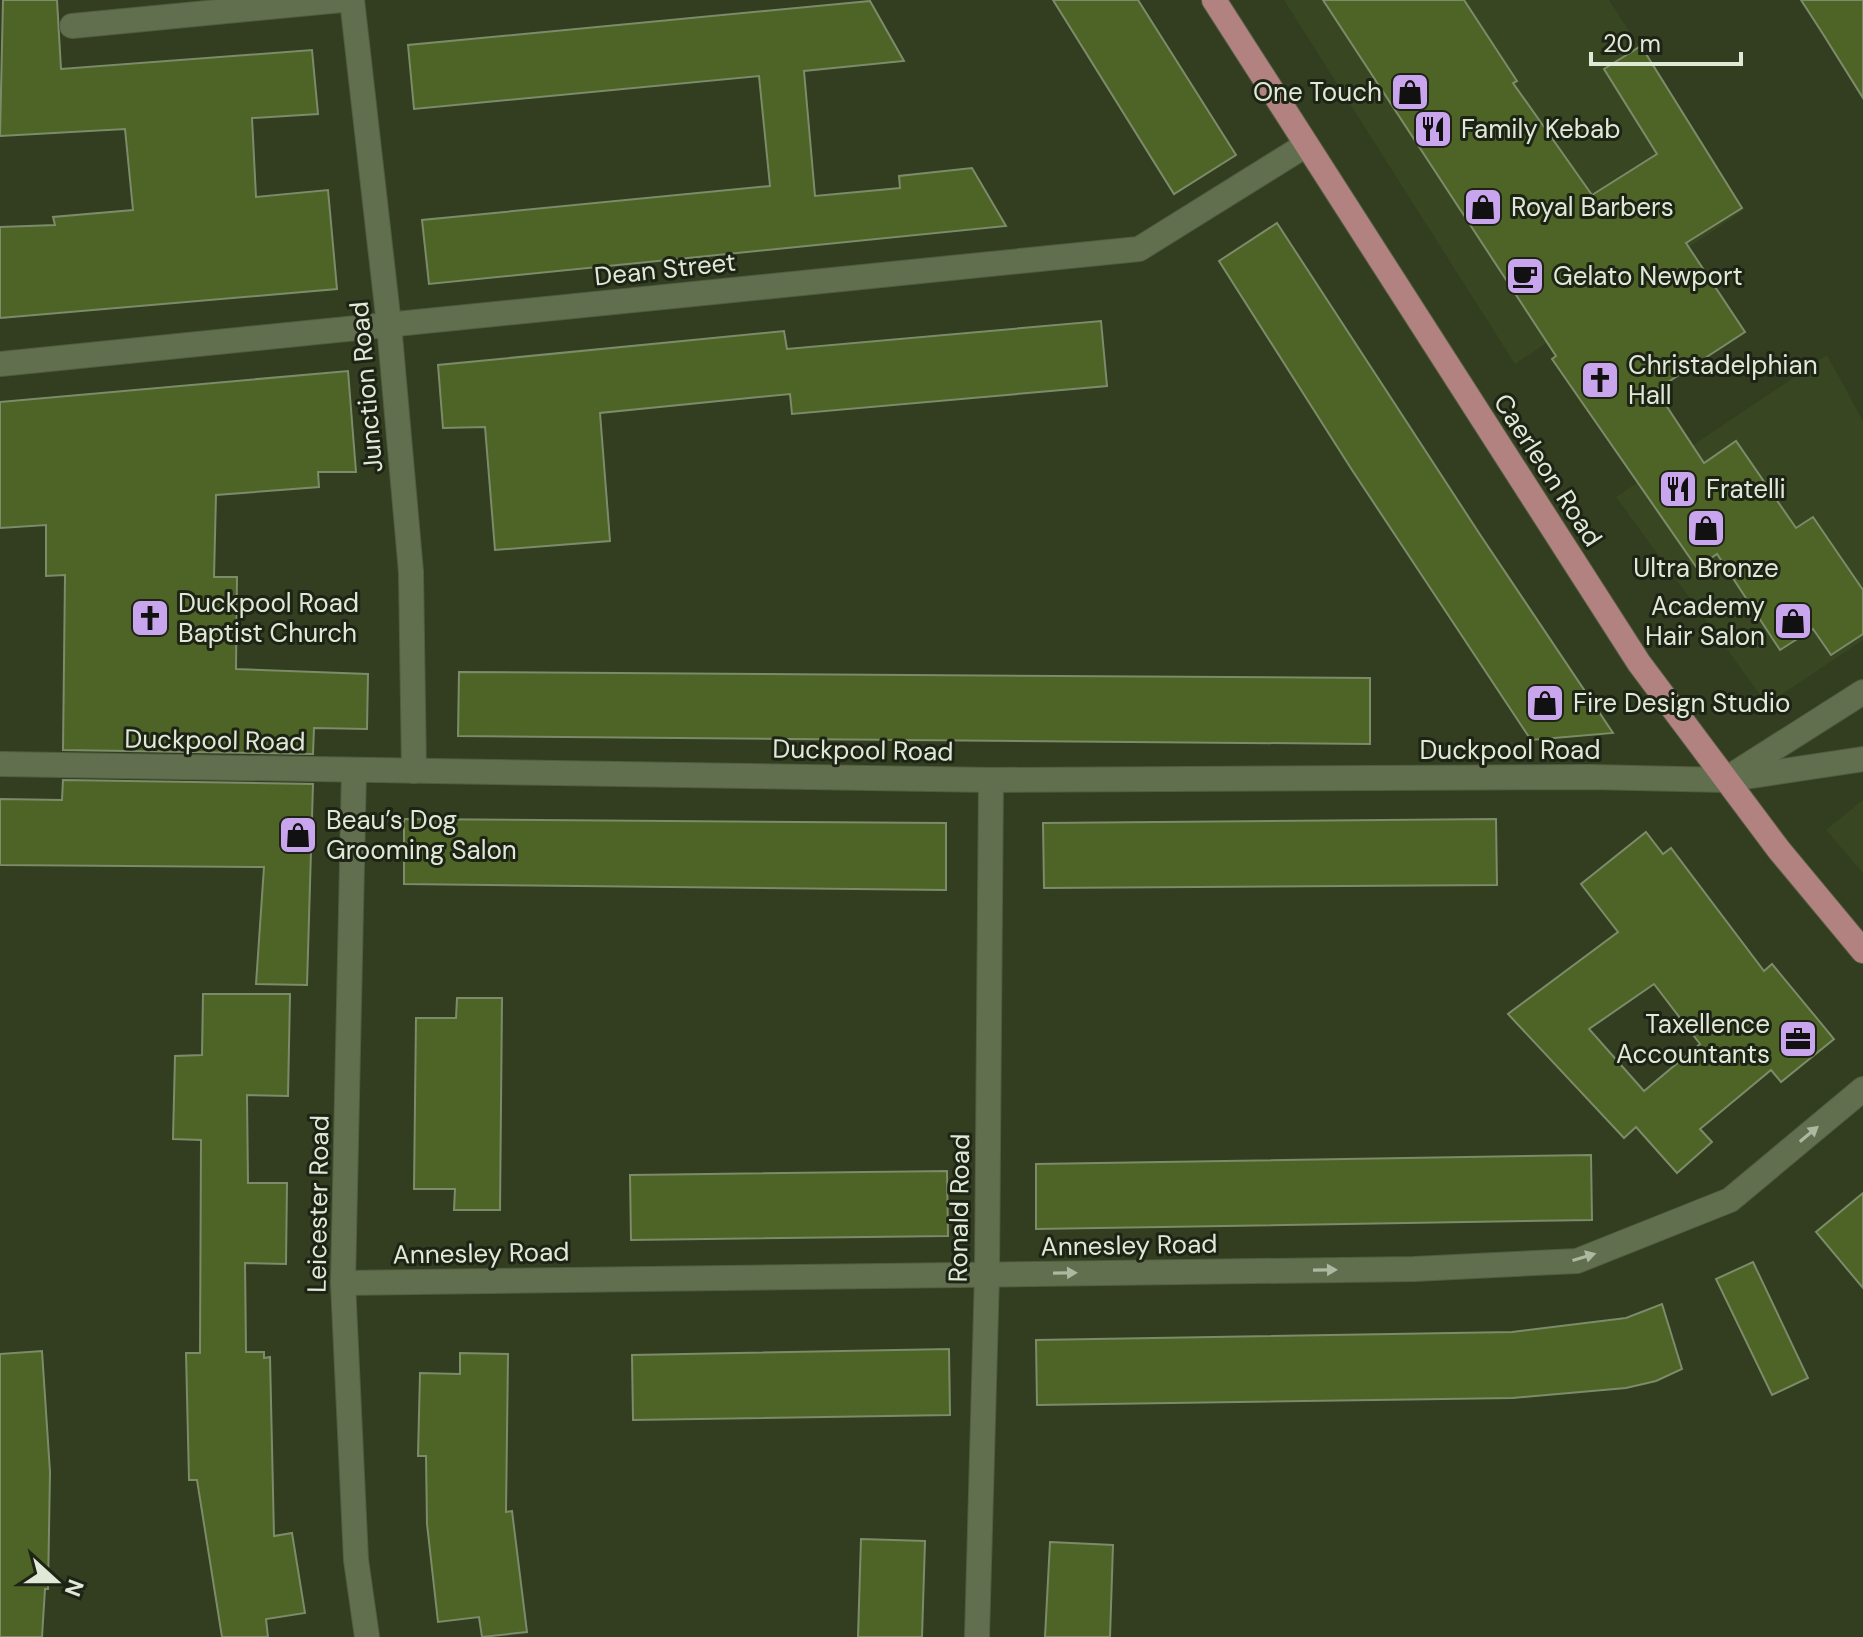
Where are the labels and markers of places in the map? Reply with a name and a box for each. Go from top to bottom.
shop icon: One Touch [1389,71,1431,113]
place label: One Touch [1253,75,1382,109]
restaurant icon: Family Kebab [1412,108,1454,150]
place label: Family Kebab [1461,112,1621,146]
shop icon: Royal Barbers [1462,186,1504,228]
place label: Royal Barbers [1511,190,1674,224]
cafe icon: Gelato Newport [1504,255,1546,297]
place label: Gelato Newport [1553,259,1743,293]
place label: Christadelphian Hall [1628,348,1818,412]
church icon: Christadelphian Hall [1579,359,1621,401]
restaurant icon: Fratelli [1657,468,1699,510]
place label: Fratelli [1706,472,1786,506]
shop icon: Ultra Bronze [1685,507,1727,549]
place label: Ultra Bronze [1633,551,1779,585]
place label: Duckpool Road Baptist Church [178,586,359,650]
place label: Academy Hair Salon [1645,589,1765,653]
church icon: Duckpool Road Baptist Church [129,597,171,639]
shop icon: Academy Hair Salon [1772,600,1814,642]
shop icon: Fire Design Studio [1524,682,1566,724]
place label: Fire Design Studio [1573,686,1790,720]
place label: Beau’s Dog Grooming Salon [326,803,517,867]
shop icon: Beau’s Dog Grooming Salon [277,814,319,856]
place label: Taxellence Accountants [1616,1007,1770,1071]
office icon: Taxellence Accountants [1777,1018,1819,1060]

